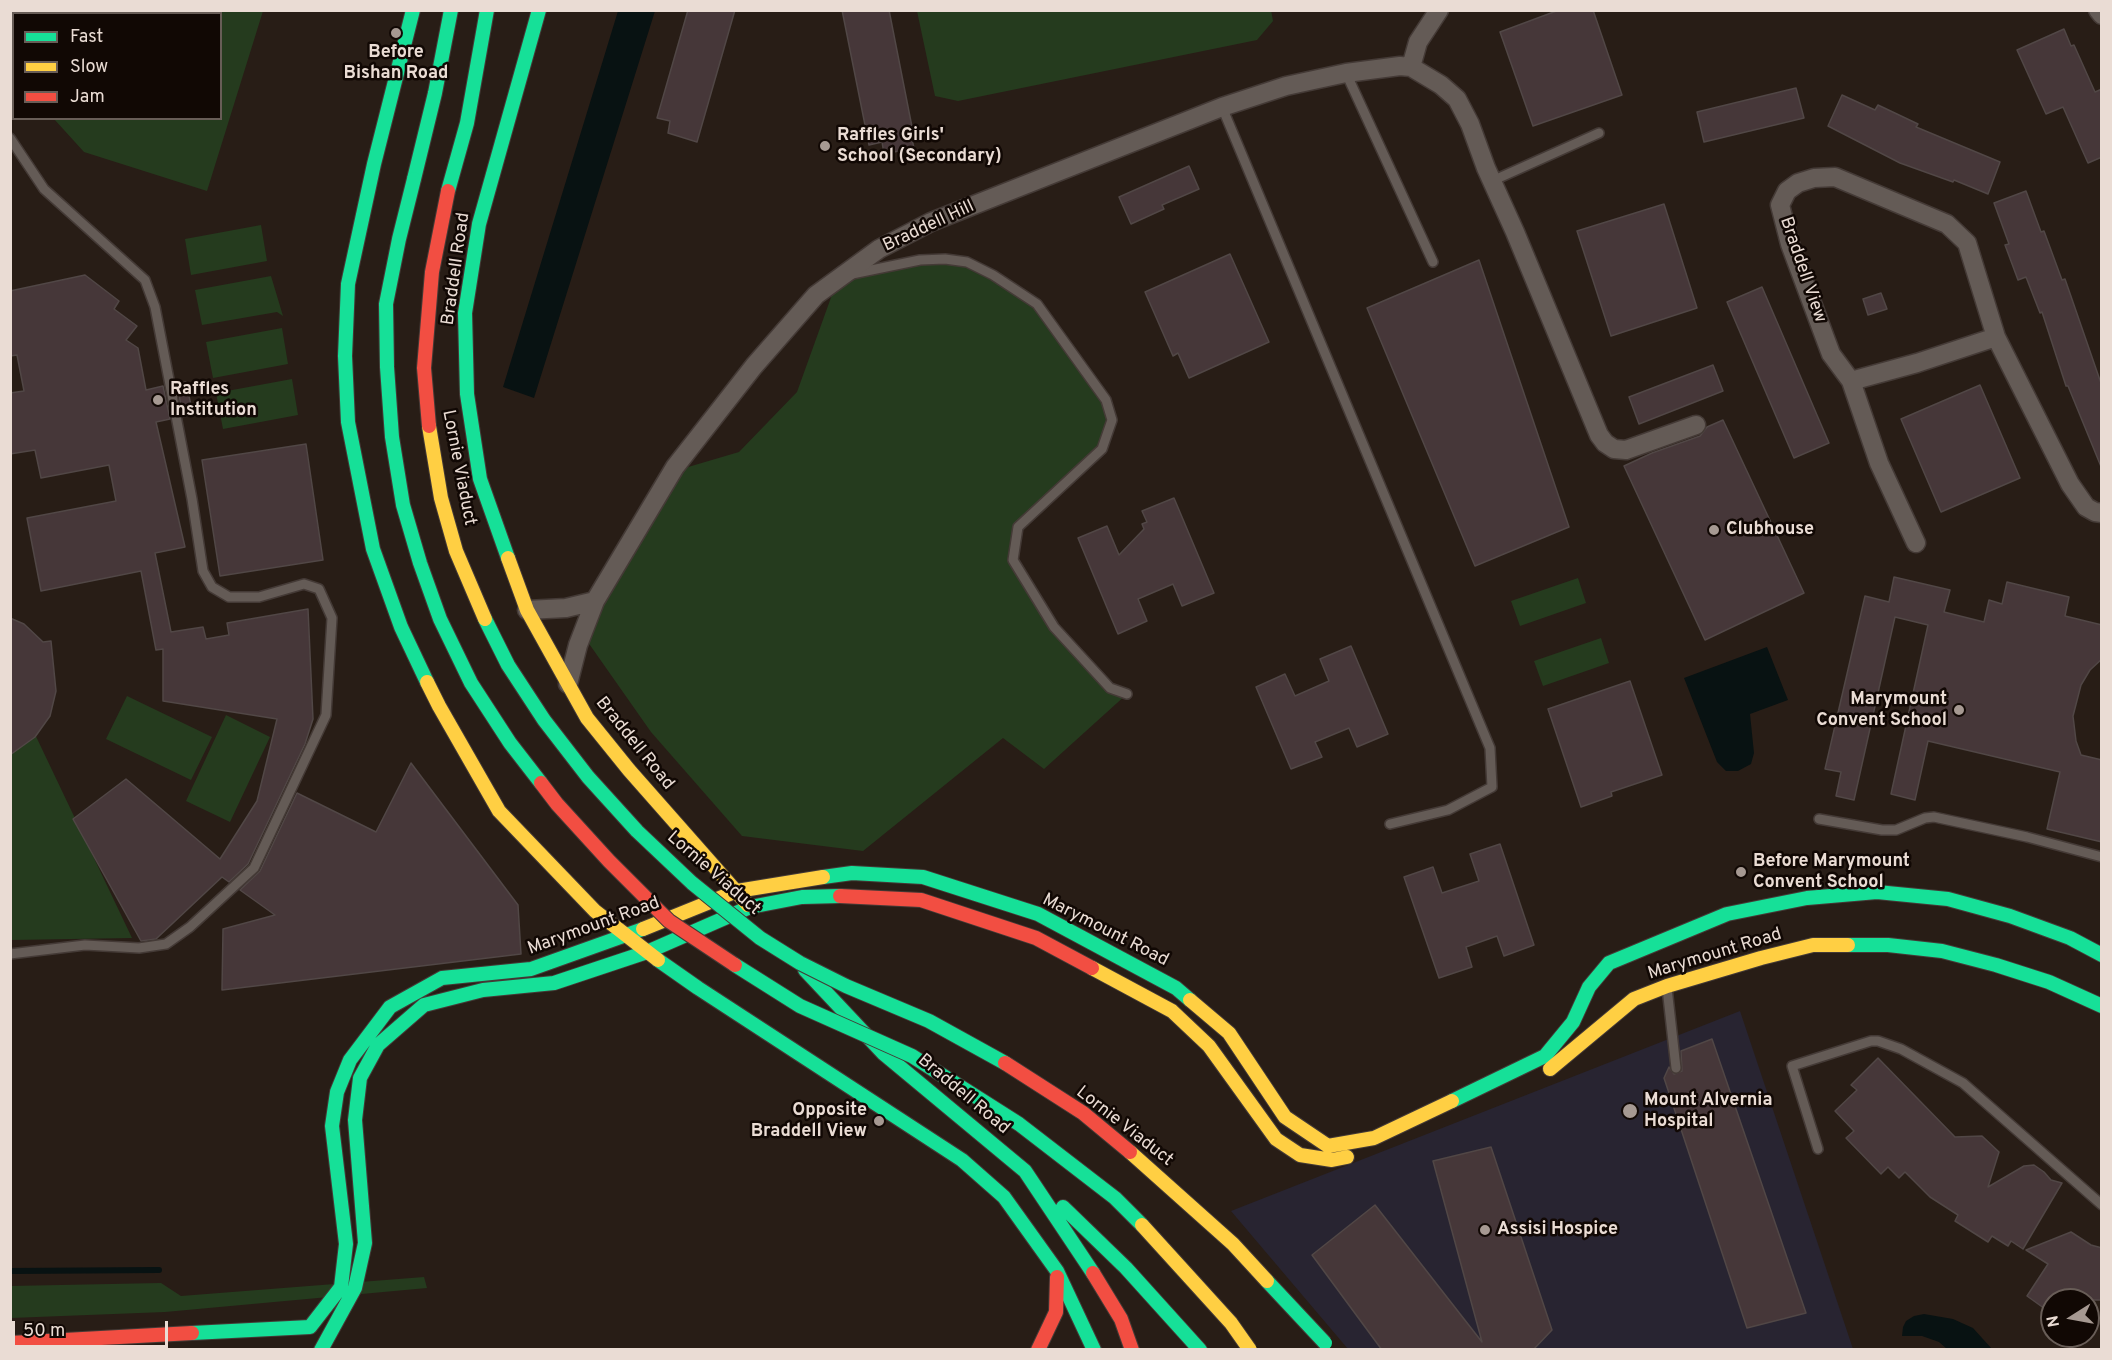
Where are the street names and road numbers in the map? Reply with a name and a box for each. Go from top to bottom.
street label: Braddell Hill [880,196,978,258]
street label: Braddell Road [438,211,476,327]
street label: Braddell View [1774,214,1830,326]
street label: Lornie Viaduct [436,408,480,528]
street label: Braddell Road [590,693,678,795]
street label: Lornie Viaduct [662,827,764,921]
street label: Marymount Road [1038,890,1172,972]
street label: Marymount Road [525,893,663,961]
street label: Marymount Road [1645,924,1785,986]
street label: Braddell Road [913,1050,1013,1140]
street label: Lornie Viaduct [1071,1082,1177,1172]

